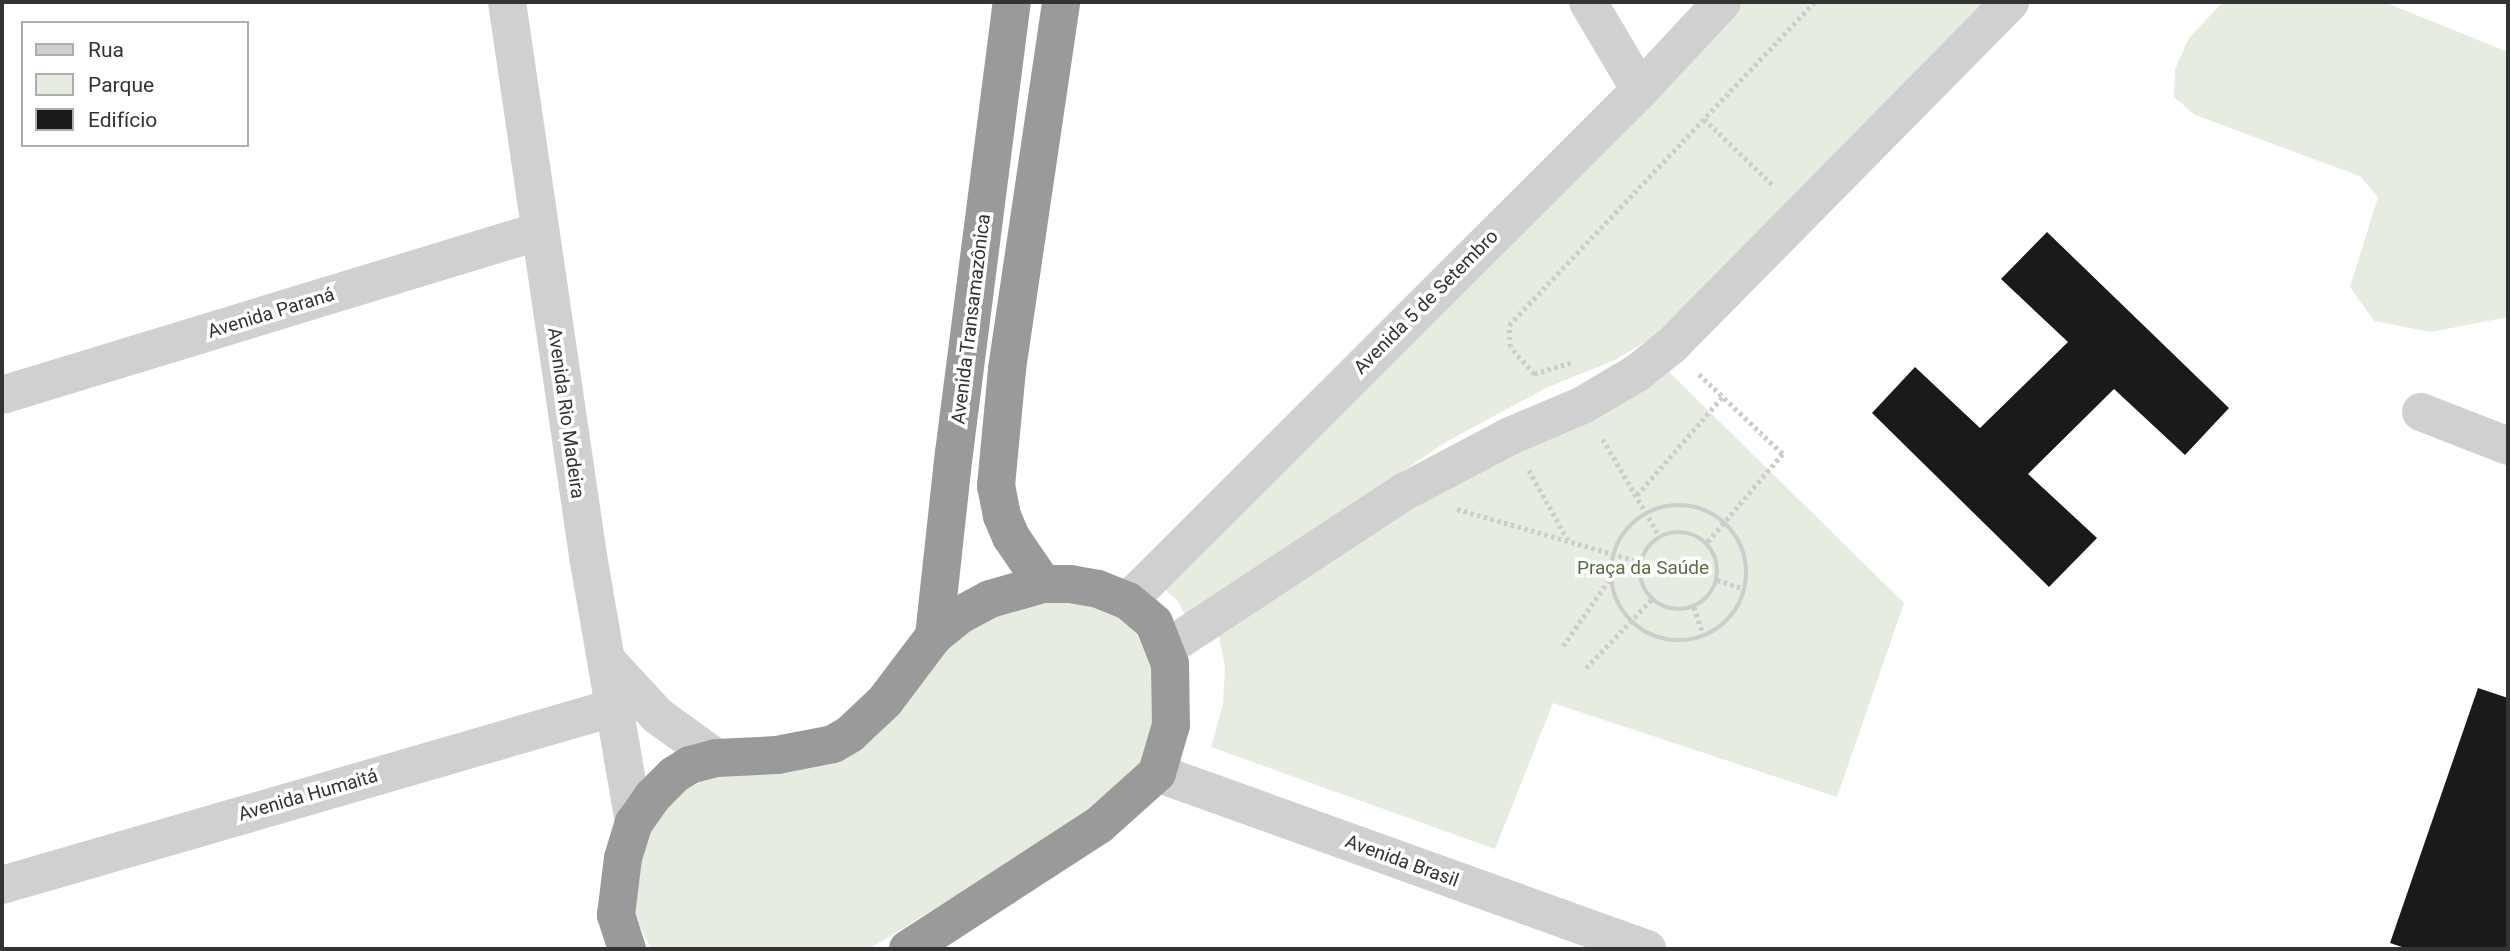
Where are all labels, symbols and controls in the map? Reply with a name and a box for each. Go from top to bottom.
legend [21,21,248,147]
text: Rua [88,38,124,62]
text: Parque [88,73,154,97]
text: Edifício [88,108,157,132]
street label: Avenida Transamazônica [947,212,995,426]
street label: Avenida 5 de Setembro [1349,225,1503,379]
street label: Avenida Paraná [205,283,337,343]
street label: Avenida Rio Madeira [543,326,589,500]
park label: Praça da Saúde [1577,557,1709,579]
street label: Avenida Humaitá [236,764,380,826]
street label: Avenida Brasil [1342,830,1462,892]

